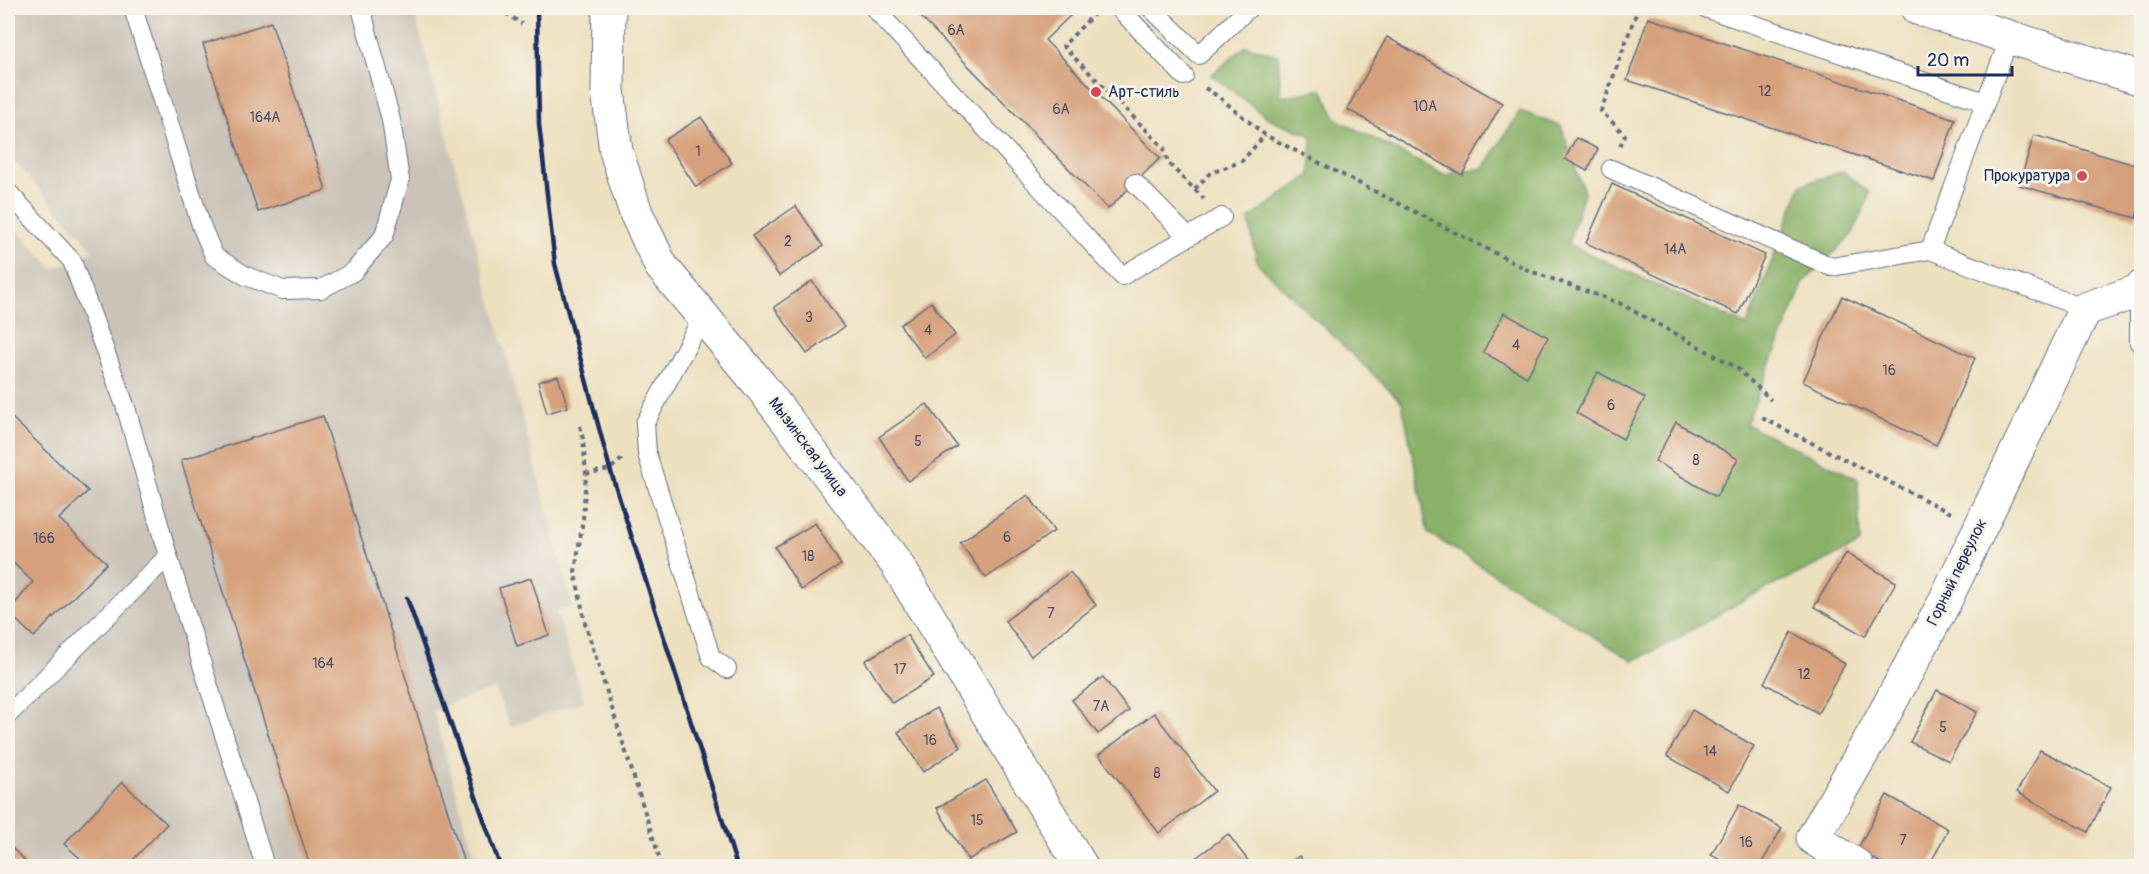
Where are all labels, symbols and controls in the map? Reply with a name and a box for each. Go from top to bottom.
house number: 6А [947,22,965,39]
scale bar [1918,39,2012,77]
text: 20 m [1927,49,1969,72]
place label: Арт-стиль [1108,82,1180,102]
house number: 12 [1758,83,1772,100]
marker: Арт-стиль [1089,85,1103,99]
house number: 10А [1413,98,1437,115]
house number: 6А [1052,101,1070,118]
house number: 164А [250,109,280,126]
house number: 1 [695,143,701,160]
place label: Прокуратура [1984,166,2070,186]
marker: Прокуратура [2075,169,2089,183]
house number: 2 [784,233,792,250]
house number: 14А [1664,241,1686,258]
house number: 3 [805,309,813,326]
house number: 4 [924,322,932,339]
house number: 4 [1512,337,1520,354]
house number: 16 [1882,362,1896,379]
street label: Мызинская улица [764,393,852,501]
house number: 6 [1607,397,1615,414]
house number: 5 [914,433,922,450]
house number: 8 [1692,452,1700,469]
street label: Горный переулок [1922,515,1992,629]
house number: 6 [1003,529,1011,546]
house number: 166 [33,530,55,547]
house number: 18 [802,548,814,565]
house number: 7 [1047,605,1055,622]
house number: 164 [312,655,334,672]
house number: 17 [894,661,907,678]
house number: 12 [1797,666,1811,683]
house number: 7А [1093,698,1109,715]
house number: 5 [1939,719,1947,736]
house number: 16 [923,732,937,749]
house number: 14 [1703,743,1717,760]
house number: 8 [1153,765,1161,782]
house number: 15 [970,812,984,829]
house number: 7 [1899,832,1907,849]
house number: 16 [1739,834,1753,851]

